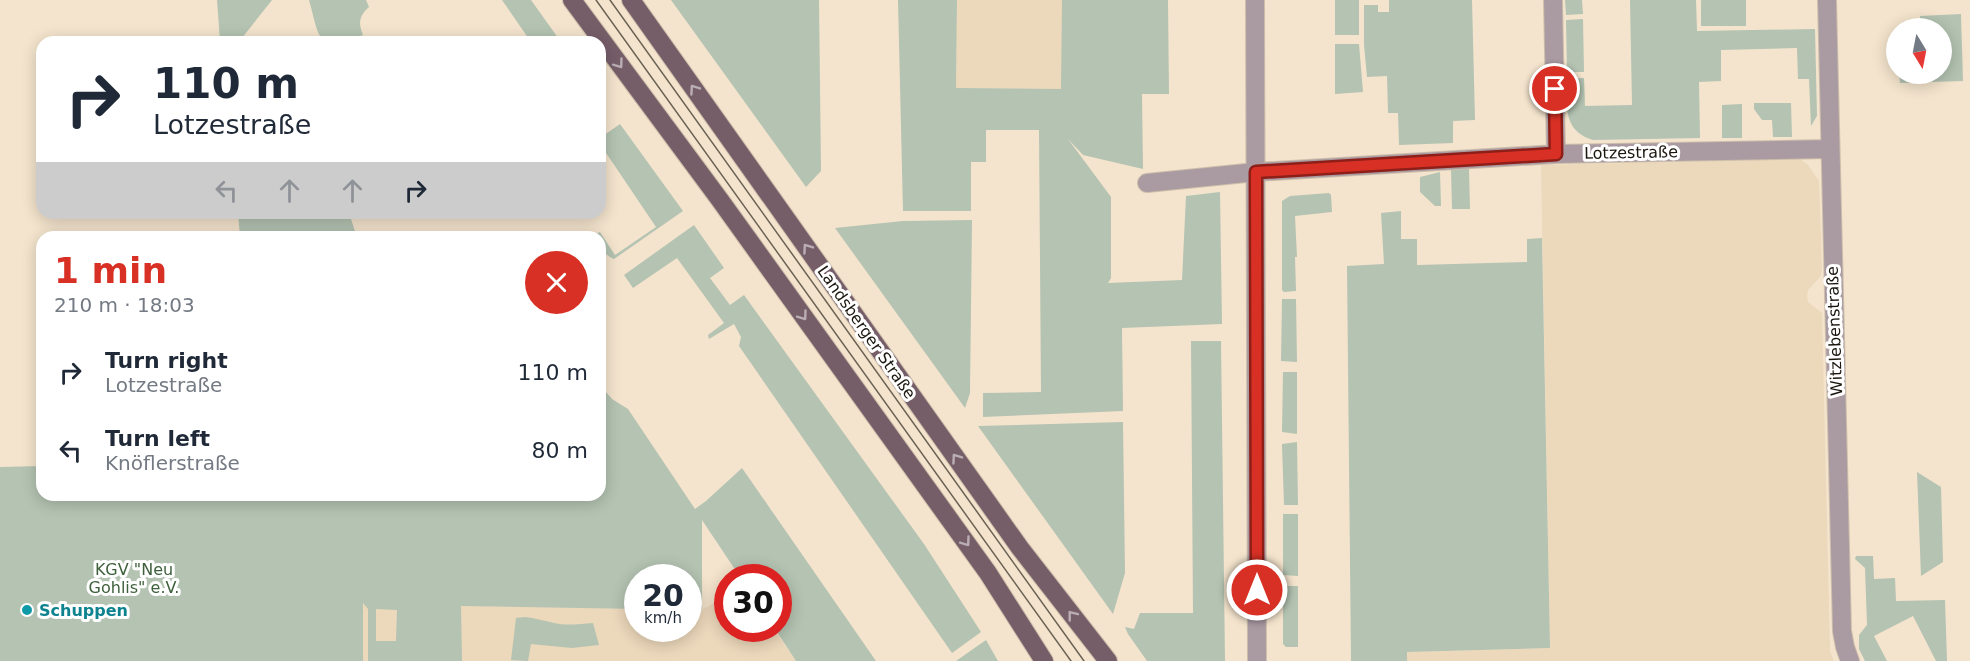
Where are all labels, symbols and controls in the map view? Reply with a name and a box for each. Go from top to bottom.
north arrow [1886,18,1952,84]
map controls [1886,18,1952,84]
one-way arrow [612,57,623,68]
text: 110 m [153,59,299,108]
icon: right [54,60,132,138]
pin [1529,63,1580,114]
icon: arrive [1538,72,1571,105]
one-way arrow [690,84,701,95]
text: Lotzestraße [153,109,311,140]
street label: Lotzestraße [1584,142,1678,163]
icon: left [210,174,243,207]
icon: ahead [273,174,306,207]
icon: ahead [336,174,369,207]
icon: right [399,174,432,207]
one-way arrow [803,243,814,254]
text: 1 min [54,250,167,291]
button: close [525,251,588,314]
street label: Landsberger Straße [813,262,920,402]
street label: Witzlebenstraße [1823,266,1846,396]
text: 210 m · 18:03 [54,293,195,317]
one-way arrow [796,309,807,320]
text: Turn right [105,348,228,373]
icon: right [54,356,87,389]
text: 110 m [518,360,588,385]
text: Lotzestraße [105,373,222,397]
text: Turn left [105,426,210,451]
icon: left [54,434,87,467]
text: 80 m [532,438,588,463]
text: Knöflerstraße [105,451,240,475]
one-way arrow [952,454,963,465]
one-way arrow [959,535,970,546]
position arrow [1225,558,1289,622]
park label: KGV "Neu Gohlis" e.V. [89,560,179,597]
speed limit sign: 30 [714,564,792,642]
text: 20 [642,578,684,613]
place label: Schuppen [39,601,128,620]
marker: Schuppen [20,603,34,617]
text: km/h [644,609,682,627]
one-way arrow [1068,611,1079,622]

